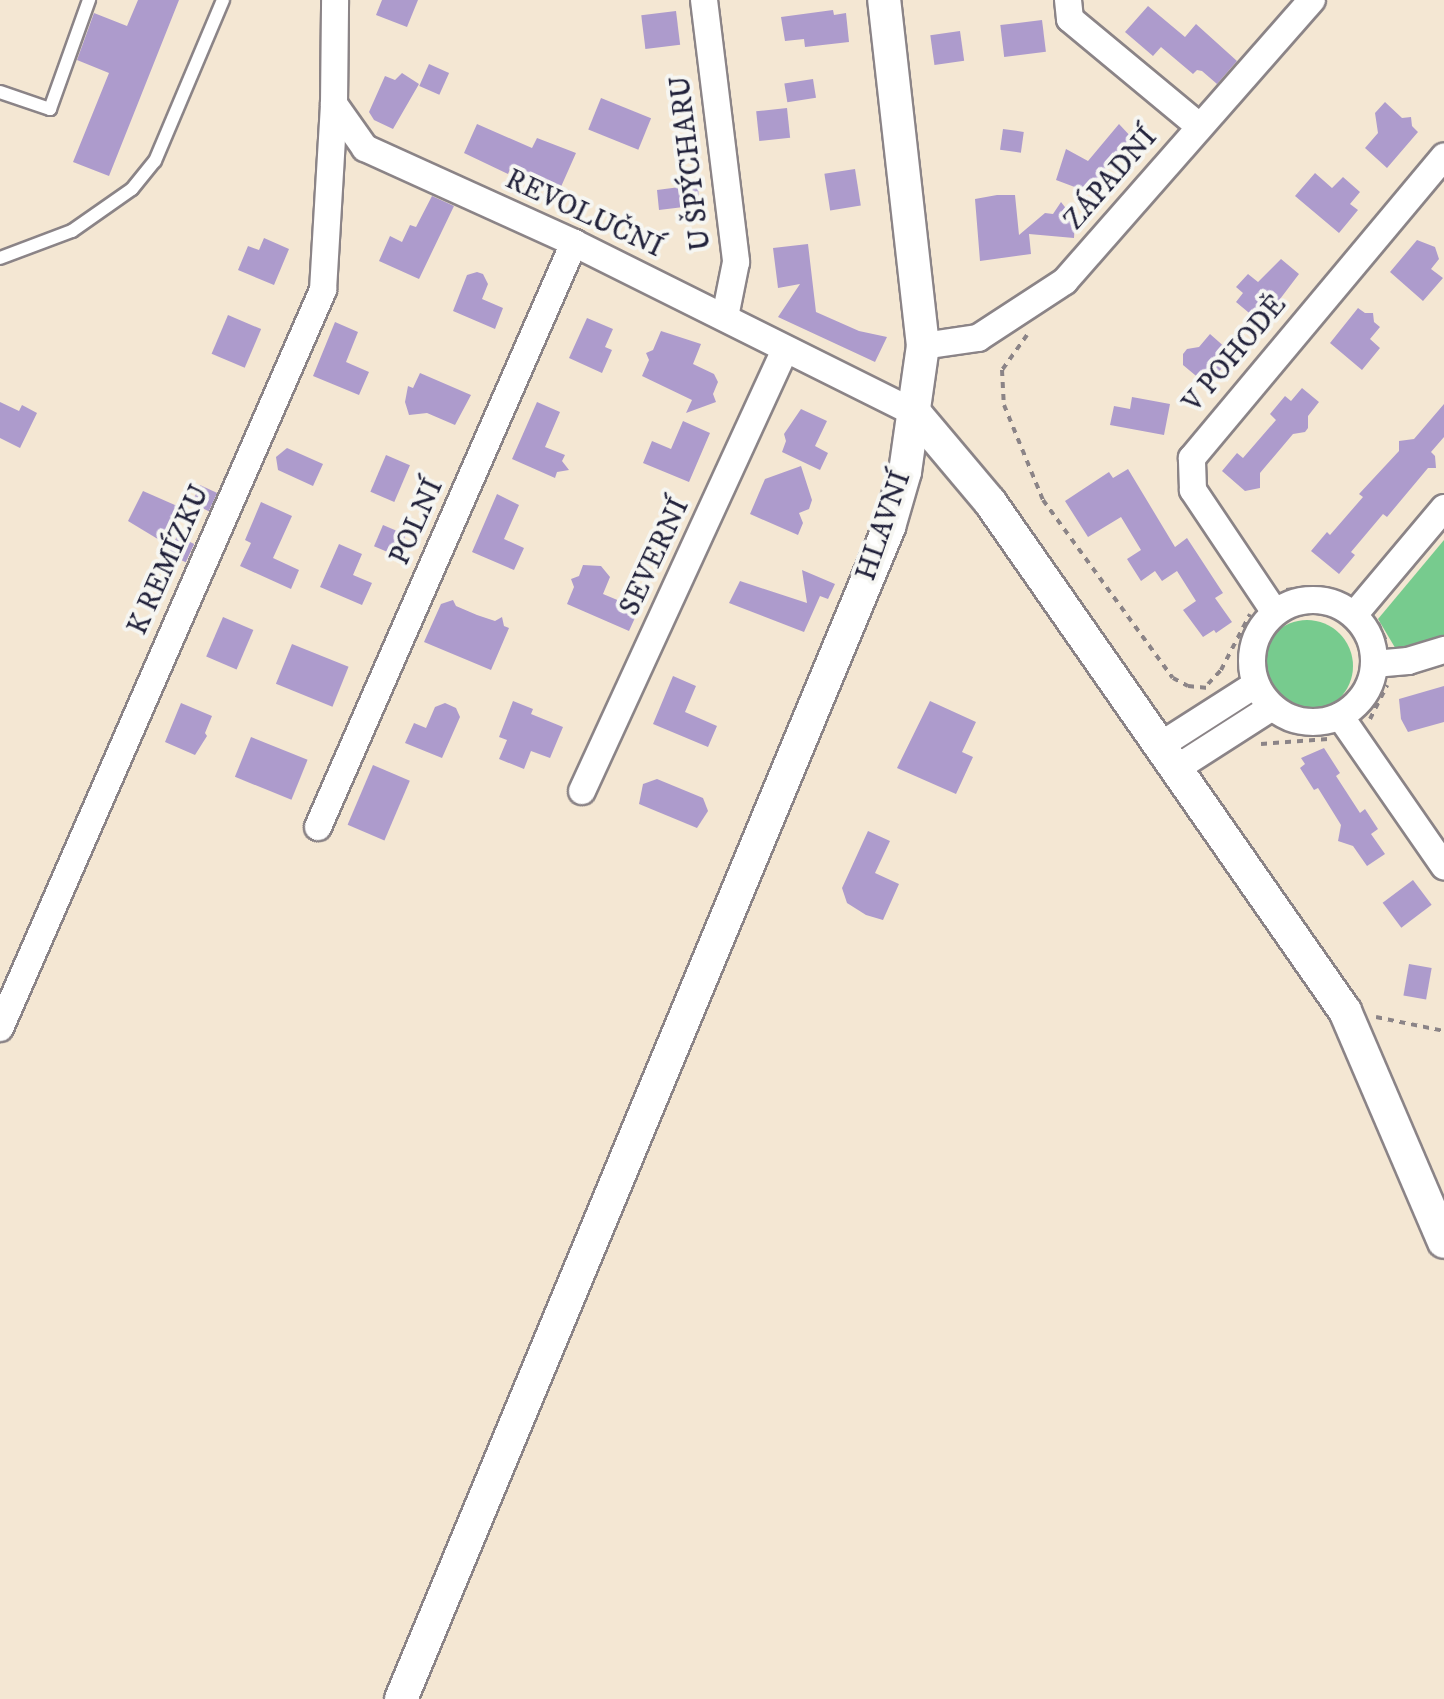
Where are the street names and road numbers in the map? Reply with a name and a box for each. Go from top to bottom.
street label: U ŠPÝCHARU [664,74,718,252]
street label: ZÁPADNÍ [1058,121,1164,237]
street label: REVOLUČNÍ [500,163,668,265]
street label: V POHODĚ [1176,289,1294,419]
street label: HLAVNÍ [850,467,918,585]
street label: POLNÍ [383,474,451,570]
street label: K REMÍZKU [121,480,217,640]
street label: SEVERNÍ [613,493,697,621]

